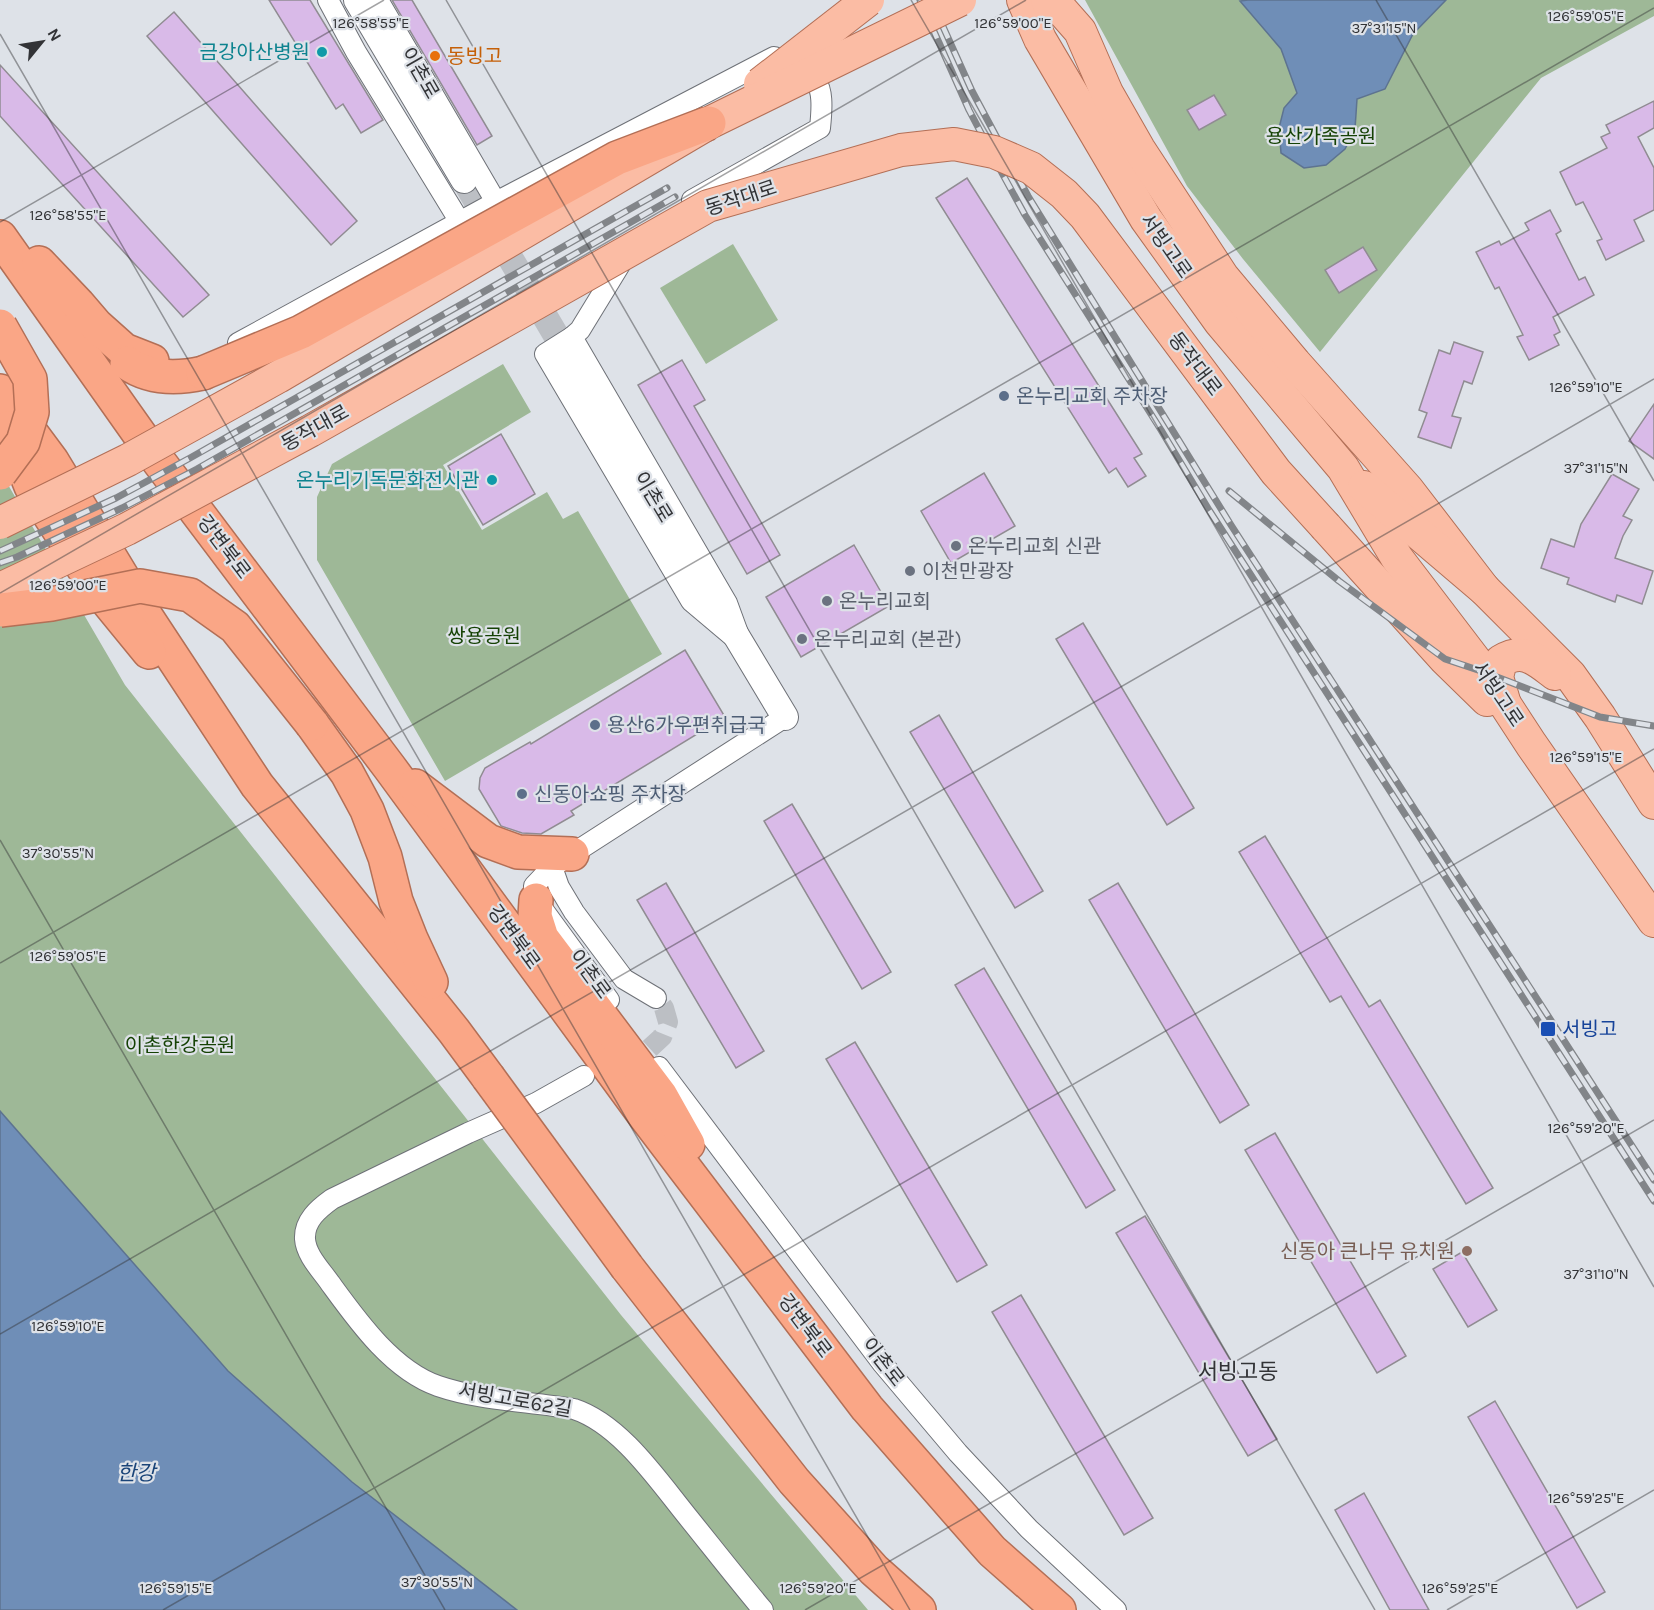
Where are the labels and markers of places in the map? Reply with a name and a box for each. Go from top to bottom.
place label: 금강아산병원 [200,41,310,64]
marker: 금강아산병원 [315,45,329,59]
place label: 동빙고 [447,45,502,68]
marker: 동빙고 [428,49,442,63]
place label: 온누리교회 주차장 [1016,385,1168,408]
marker: 온누리교회 주차장 [997,389,1011,403]
place label: 온누리기독문화전시관 [296,469,480,492]
marker: 온누리기독문화전시관 [485,473,499,487]
place label: 온누리교회 신관 [968,535,1102,558]
marker: 온누리교회 신관 [949,539,963,553]
place label: 이천만광장 [922,560,1014,583]
marker: 이천만광장 [903,564,917,578]
place label: 온누리교회 [839,590,931,613]
marker: 온누리교회 [820,594,834,608]
place label: 온누리교회 (본관) [814,628,962,651]
marker: 온누리교회 (본관) [795,632,809,646]
place label: 용산6가우편취급국 [607,714,766,737]
marker: 용산6가우편취급국 [588,718,602,732]
place label: 신동아쇼핑 주차장 [534,783,686,806]
marker: 신동아쇼핑 주차장 [515,787,529,801]
place label: 서빙고 [1562,1018,1617,1041]
marker: 서빙고 [1539,1020,1557,1038]
place label: 신동아 큰나무 유치원 [1280,1240,1455,1263]
marker: 신동아 큰나무 유치원 [1460,1244,1474,1258]

